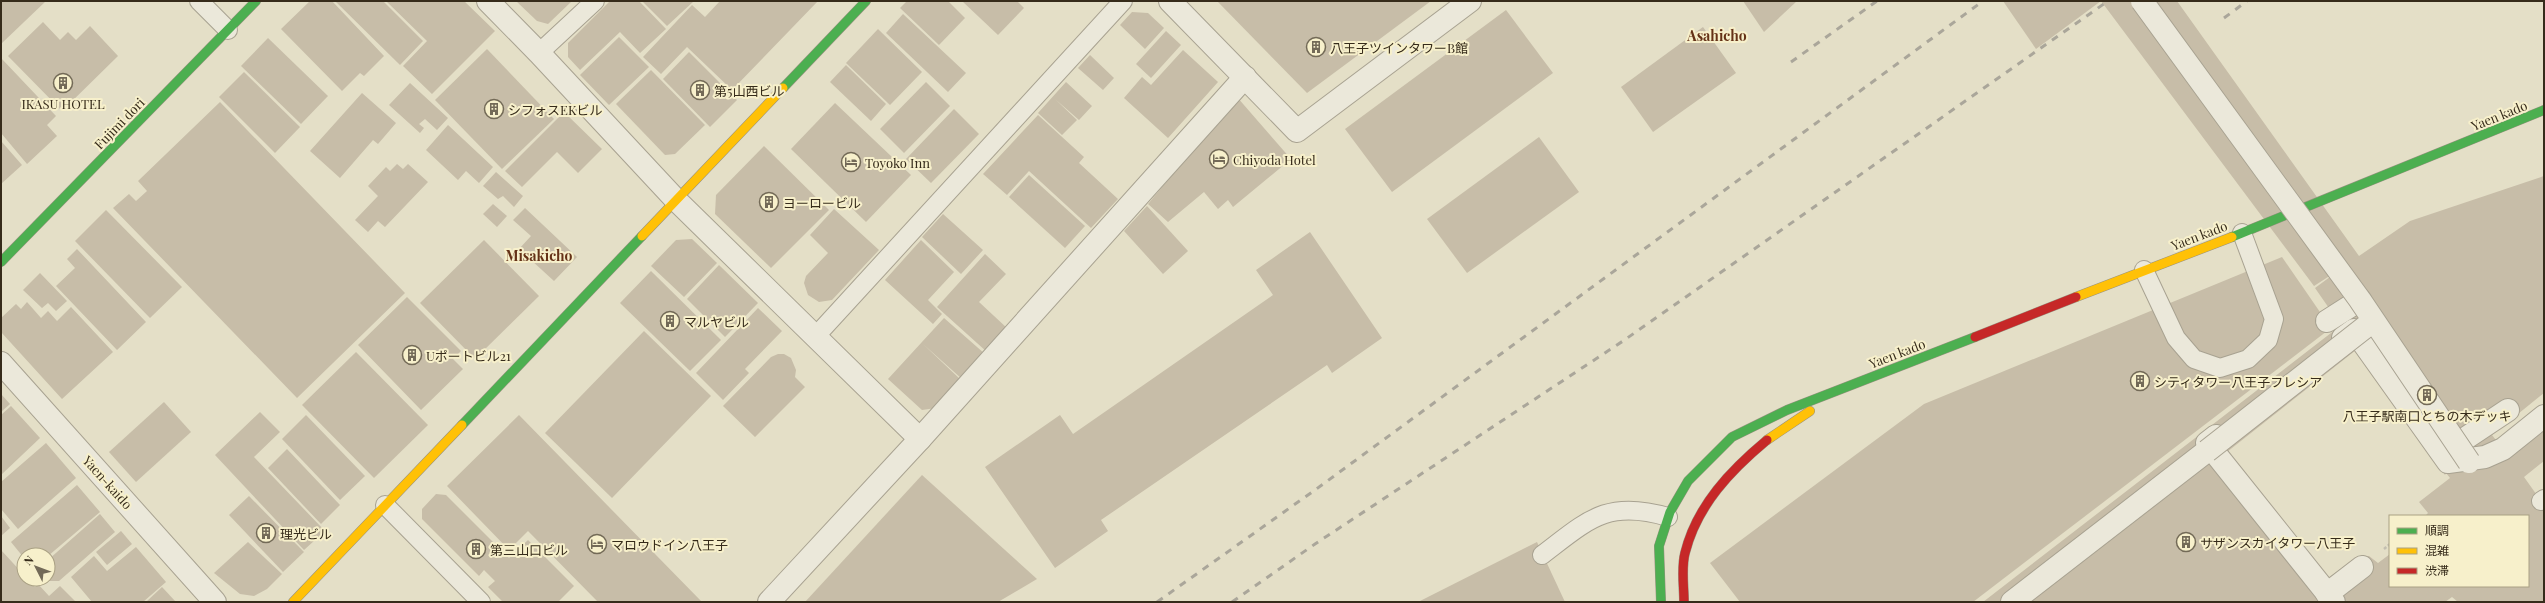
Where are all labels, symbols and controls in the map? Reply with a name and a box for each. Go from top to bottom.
district label: Asahicho [1686,26,1747,45]
building icon: 八王子ツインタワーB館 [1305,36,1327,58]
place label: 八王子ツインタワーB館 [1330,39,1468,56]
building icon: IKASU HOTEL [52,72,74,94]
building icon: 第5山西ビル [689,79,711,101]
place label: 第5山西ビル [714,82,784,99]
street label: Fujimi dori [90,94,148,152]
place label: IKASU HOTEL [21,95,105,112]
street label: Yaen kado [2468,96,2529,134]
building icon: シフォスEKビル [483,98,505,120]
place label: シフォスEKビル [508,101,602,118]
hotel icon: Chiyoda Hotel [1208,148,1230,170]
hotel icon: Toyoko Inn [840,151,862,173]
place label: Chiyoda Hotel [1233,151,1316,168]
place label: Toyoko Inn [865,154,930,171]
building icon: ヨーロービル [758,191,780,213]
place label: ヨーロービル [783,194,861,211]
street label: Yaen kado [2168,217,2229,254]
district label: Misakicho [505,246,573,265]
building icon: マルヤビル [659,310,681,332]
place label: マルヤビル [684,313,749,330]
street label: Yaen kado [1866,335,1927,372]
building icon: Uポートビル21 [401,344,423,366]
place label: Uポートビル21 [426,347,511,364]
building icon: シティタワー八王子フレシア [2129,370,2151,392]
place label: シティタワー八王子フレシア [2154,373,2322,390]
building icon: 八王子駅南口とちの木デッキ [2416,384,2438,406]
place label: 八王子駅南口とちの木デッキ [2342,407,2512,424]
street label: Yaen-kaido [79,451,136,512]
legend [2389,515,2529,587]
building icon: 理光ビル [255,522,277,544]
text: 順調 [2425,522,2449,538]
place label: 理光ビル [280,525,332,542]
building icon: サザンスカイタワー八王子 [2175,531,2197,553]
hotel icon: マロウドイン八王子 [586,533,608,555]
place label: サザンスカイタワー八王子 [2200,534,2355,551]
place label: マロウドイン八王子 [611,536,728,553]
building icon: 第三山口ビル [465,538,487,560]
place label: 第三山口ビル [490,541,568,558]
text: 混雑 [2425,542,2449,558]
north arrow [16,547,56,587]
text: N [20,552,36,568]
text: 渋滞 [2425,562,2449,578]

